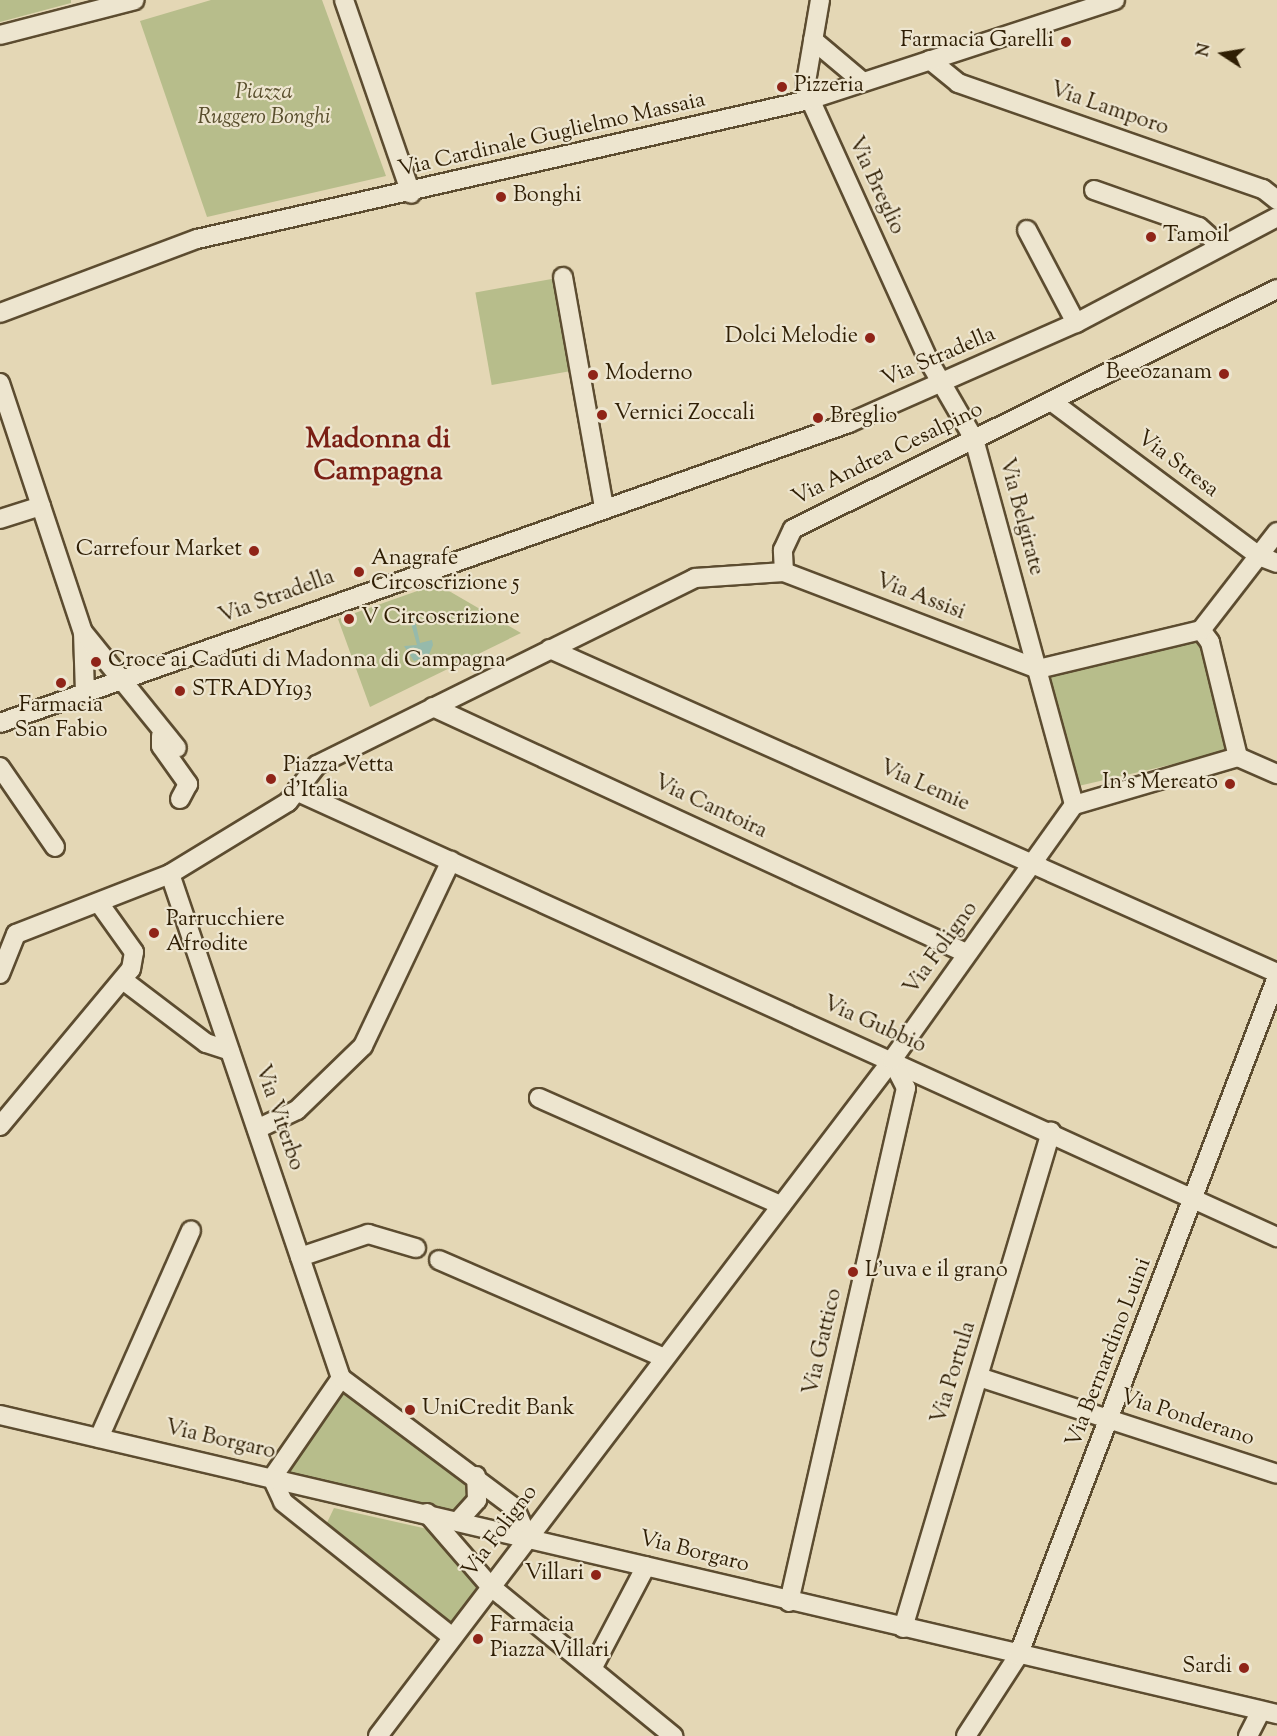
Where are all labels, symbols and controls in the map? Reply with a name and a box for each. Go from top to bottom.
north arrow [1193,24,1253,84]
place label: Farmacia Garelli [900,29,1054,55]
marker: Farmacia Garelli [1059,35,1073,49]
text: N [1192,42,1217,59]
place label: Pizzeria [794,74,864,100]
street label: Via Lamporo [1046,77,1172,143]
park label: Piazza Ruggero Bonghi [197,80,331,132]
marker: Pizzeria [775,80,789,94]
street label: Via Cardinale Guglielmo Massaia [396,88,708,184]
street label: Via Breglio [841,133,909,239]
place label: Bonghi [513,184,582,210]
marker: Bonghi [494,190,508,204]
place label: Tamoil [1163,224,1229,250]
marker: Tamoil [1144,230,1158,244]
street label: Via Stradella [878,322,1000,394]
place label: Dolci Melodie [725,325,858,351]
marker: Dolci Melodie [863,331,877,345]
place label: Beeozanam [1106,361,1212,387]
place label: Moderno [605,362,692,388]
marker: Beeozanam [1217,367,1231,381]
marker: Moderno [586,368,600,382]
street label: Via Andrea Cesalpino [788,397,988,513]
place label: Vernici Zoccali [614,402,755,428]
place label: Breglio [830,405,897,431]
marker: Vernici Zoccali [595,408,609,422]
marker: Breglio [811,411,825,425]
district label: Madonna di Campagna [306,423,450,489]
street label: Via Stresa [1131,426,1223,504]
street label: Via Belgirate [992,455,1048,579]
place label: Carrefour Market [76,538,242,564]
marker: Carrefour Market [247,544,261,558]
place label: Anagrafe Circoscrizione 5 [371,546,520,598]
street label: Via Stradella [216,565,338,631]
marker: Anagrafe Circoscrizione 5 [352,565,366,579]
street label: Via Assisi [871,569,969,627]
place label: V Circoscrizione [361,606,520,632]
marker: V Circoscrizione [342,612,356,626]
place label: Croce ai Caduti di Madonna di Campagna [108,649,506,675]
marker: Croce ai Caduti di Madonna di Campagna [89,655,103,669]
marker: Farmacia San Fabio [54,676,68,690]
place label: STRADY193 [192,678,312,704]
marker: STRADY193 [173,684,187,698]
place label: Farmacia San Fabio [15,693,107,744]
place label: Piazza Vetta d'Italia [283,753,394,804]
street label: Via Lemie [875,755,973,819]
street label: Via Cantoira [649,770,771,846]
place label: In's Mercato [1102,771,1218,797]
marker: Piazza Vetta d'Italia [264,772,278,786]
marker: In's Mercato [1223,777,1237,791]
street label: Via Foligno [899,897,985,1001]
place label: Parrucchiere Afrodite [166,907,285,958]
marker: Parrucchiere Afrodite [147,926,161,940]
street label: Via Gubbio [818,992,930,1060]
street label: Via Viterbo [248,1062,308,1174]
street label: Via Bernardino Luini [1062,1255,1158,1451]
place label: L'uva e il grano [865,1259,1008,1285]
marker: L'uva e il grano [846,1265,860,1279]
street label: Via Gattico [799,1286,849,1398]
street label: Via Portula [927,1319,983,1427]
street label: Via Ponderano [1117,1385,1257,1453]
place label: UniCredit Bank [422,1397,575,1423]
marker: UniCredit Bank [403,1403,417,1417]
street label: Via Borgaro [162,1415,278,1467]
street label: Via Foligno [458,1480,544,1584]
street label: Via Borgaro [636,1527,752,1579]
place label: Villari [525,1562,584,1588]
marker: Villari [589,1568,603,1582]
place label: Farmacia Piazza Villari [490,1613,609,1664]
marker: Farmacia Piazza Villari [471,1632,485,1646]
place label: Sardi [1182,1655,1232,1681]
marker: Sardi [1237,1661,1251,1675]

